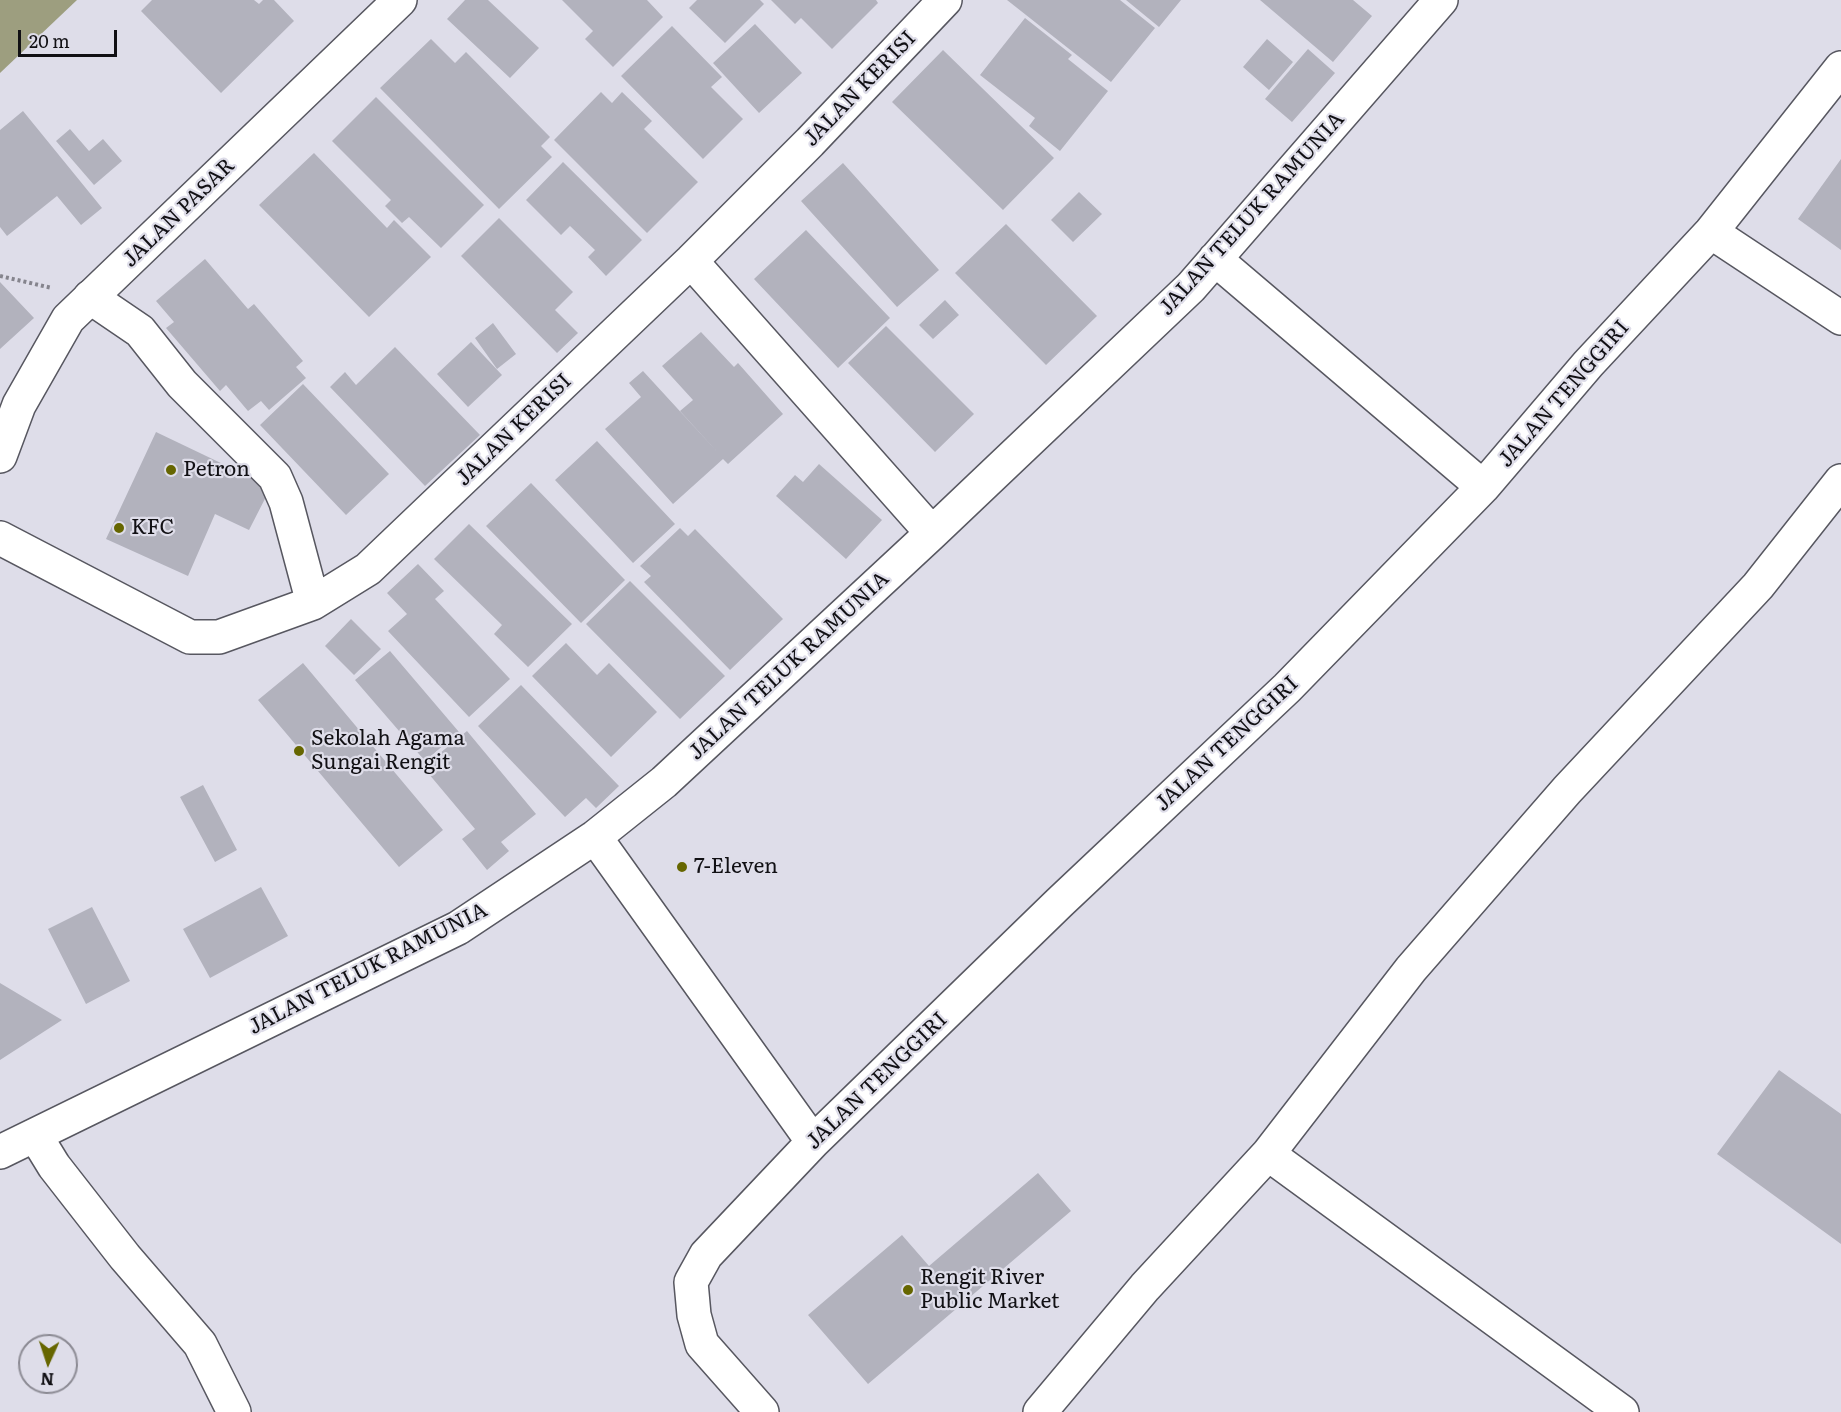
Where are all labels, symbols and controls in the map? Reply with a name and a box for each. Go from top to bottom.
scale bar [21,18,120,56]
street label: JALAN KERISI [799,26,921,152]
text: 20 m [29,27,70,54]
street label: JALAN TELUK RAMUNIA [1154,107,1350,321]
street label: JALAN PASAR [118,153,240,273]
street label: JALAN TENGGIRI [1493,315,1635,473]
street label: JALAN KERISI [451,369,577,491]
place label: Petron [183,457,250,483]
marker: Petron [164,463,178,477]
place label: KFC [131,515,174,541]
marker: KFC [112,521,126,535]
street label: JALAN TELUK RAMUNIA [684,567,894,765]
street label: JALAN TENGGIRI [1150,671,1304,817]
place label: Sekolah Agama Sungai Rengit [311,726,465,776]
marker: Sekolah Agama Sungai Rengit [292,744,306,758]
place label: 7-Eleven [694,854,778,880]
marker: 7-Eleven [675,860,689,874]
street label: JALAN TELUK RAMUNIA [244,898,492,1040]
street label: JALAN TENGGIRI [801,1007,953,1155]
place label: Rengit River Public Market [920,1265,1060,1315]
marker: Rengit River Public Market [901,1283,915,1297]
north arrow [18,1334,78,1394]
text: N [40,1368,55,1392]

